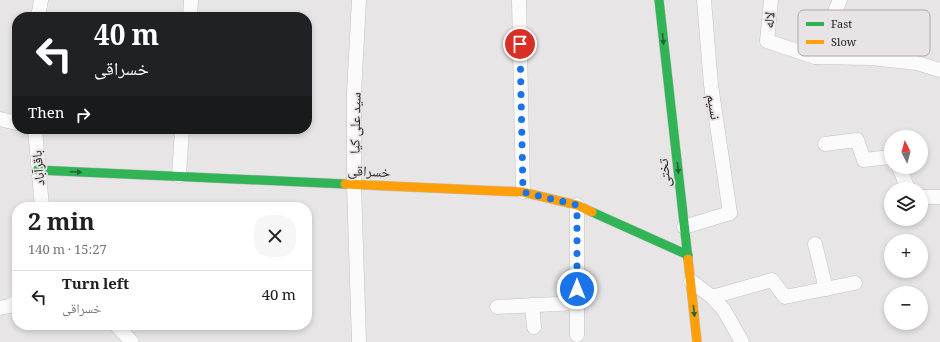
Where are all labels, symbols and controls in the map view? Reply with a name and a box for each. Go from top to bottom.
legend [798,10,930,56]
street label: لاله [758,11,784,30]
text: 40 m [94,15,159,63]
text: Fast [831,16,852,35]
pin [503,27,537,61]
icon: left [28,28,80,80]
icon: arrive [509,33,531,55]
one-way arrow [660,33,667,45]
text: Slow [831,34,857,53]
text: خسراقی [94,56,149,86]
street label: سید علی کیا [344,92,370,154]
street label: نسیم [698,93,726,122]
text: Then [28,102,64,128]
icon: right [72,104,94,126]
north arrow [884,130,928,174]
map controls [884,130,928,330]
street label: باقرآباد [26,149,53,187]
street label: تختی [653,157,679,188]
street label: خسراقی [347,160,391,186]
one-way arrow [675,162,681,174]
one-way arrow [70,169,83,175]
button: layers [884,182,928,226]
text: 2 min [28,204,95,245]
button: close [254,215,296,257]
button: + [884,234,928,278]
text: 140 m · 15:27 [28,240,107,262]
position arrow [556,268,598,310]
text: Turn left [62,273,129,299]
text: 40 m [262,284,296,310]
icon: left [28,286,50,308]
button: − [884,286,928,330]
text: خسراقی [62,299,102,321]
one-way arrow [691,305,697,317]

